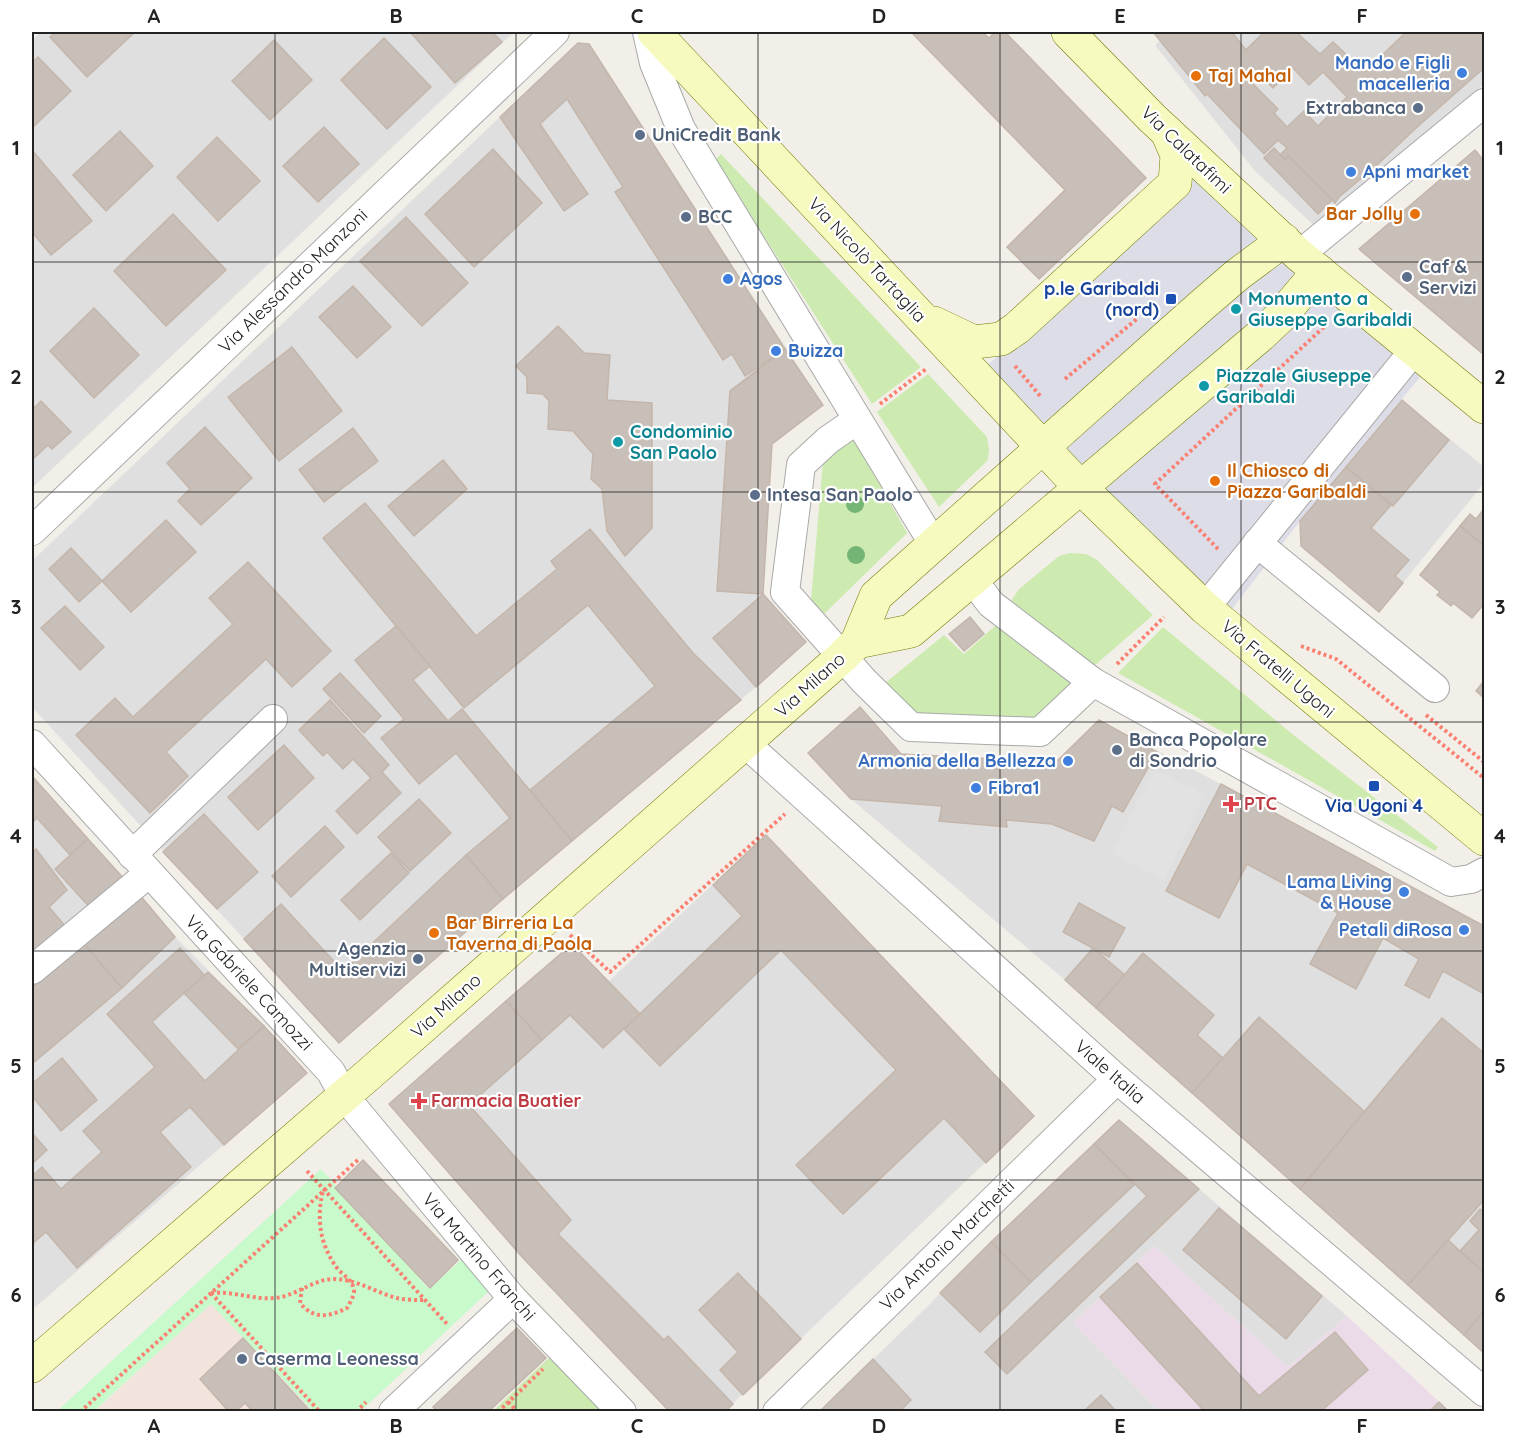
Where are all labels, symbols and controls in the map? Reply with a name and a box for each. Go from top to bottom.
text: A [148,3,161,28]
text: B [389,3,403,28]
text: C [631,3,644,28]
text: D [872,3,886,28]
text: E [1114,3,1126,28]
text: F [1356,3,1368,28]
place label: Mando e Figli macelleria [1335,51,1450,95]
place label: Taj Mahal [1208,64,1292,87]
marker: Mando e Figli macelleria [1455,66,1469,80]
marker: Taj Mahal [1189,69,1203,83]
place label: Extrabanca [1306,96,1406,119]
street label: Via Calatafimi [1136,101,1236,199]
marker: Extrabanca [1411,101,1425,115]
place label: UniCredit Bank [652,123,781,146]
marker: UniCredit Bank [633,128,647,142]
text: 1 [12,135,20,160]
text: 1 [1496,135,1504,160]
place label: Apni market [1363,160,1469,183]
marker: Apni market [1344,165,1358,179]
street label: Via Nicolò Tartaglia [803,192,931,327]
place label: Bar Jolly [1326,202,1403,225]
street label: Via Alessandro Manzoni [213,203,372,358]
place label: BCC [698,205,732,228]
marker: Bar Jolly [1408,207,1422,221]
marker: BCC [679,210,693,224]
place label: Caf & Servizi [1419,255,1476,299]
place label: Agos [740,267,783,290]
marker: Caf & Servizi [1400,270,1414,284]
marker: Agos [721,272,735,286]
place label: p.le Garibaldi (nord) [1044,277,1159,321]
place label: Monumento a Giuseppe Garibaldi [1248,287,1412,331]
marker: p.le Garibaldi (nord) [1164,292,1178,306]
marker: Monumento a Giuseppe Garibaldi [1229,302,1243,316]
place label: Buizza [788,339,843,362]
marker: Buizza [769,344,783,358]
text: 2 [10,364,22,389]
place label: Piazzale Giuseppe Garibaldi [1216,364,1371,408]
text: 2 [1494,364,1506,389]
marker: Piazzale Giuseppe Garibaldi [1197,379,1211,393]
place label: Condominio San Paolo [630,420,733,464]
marker: Condominio San Paolo [611,435,625,449]
place label: Il Chiosco di Piazza Garibaldi [1227,459,1366,503]
marker: Il Chiosco di Piazza Garibaldi [1208,474,1222,488]
place label: Intesa San Paolo [767,483,913,506]
marker: Intesa San Paolo [748,488,762,502]
text: 3 [11,594,21,619]
text: 3 [1495,594,1505,619]
street label: Via Fratelli Ugoni [1217,614,1340,723]
street label: Via Milano [770,647,850,722]
place label: Banca Popolare di Sondrio [1129,728,1267,772]
marker: Banca Popolare di Sondrio [1110,743,1124,757]
place label: Armonia della Bellezza [858,749,1056,772]
marker: Armonia della Bellezza [1061,754,1075,768]
place label: Fibra1 [988,776,1040,799]
marker: Via Ugoni 4 [1367,779,1381,793]
marker: Fibra1 [969,781,983,795]
place label: PTC [1244,792,1277,815]
place label: Via Ugoni 4 [1325,794,1424,817]
marker: PTC [1222,795,1240,813]
text: 4 [10,823,22,848]
text: 4 [1494,823,1506,848]
place label: Lama Living & House [1287,870,1392,914]
marker: Lama Living & House [1397,885,1411,899]
street label: Via Gabriele Camozzi [181,910,318,1055]
place label: Bar Birreria La Taverna di Paola [446,911,592,955]
place label: Petali diRosa [1339,918,1452,941]
marker: Petali diRosa [1457,923,1471,937]
marker: Bar Birreria La Taverna di Paola [427,926,441,940]
place label: Agenzia Multiservizi [309,937,406,981]
marker: Agenzia Multiservizi [411,952,425,966]
street label: Via Milano [406,968,486,1043]
street label: Viale Italia [1070,1035,1150,1109]
text: 5 [10,1053,22,1078]
text: 5 [1494,1053,1506,1078]
place label: Farmacia Buatier [431,1089,582,1112]
marker: Farmacia Buatier [412,1094,426,1108]
street label: Via Antonio Marchetti [874,1174,1019,1315]
street label: Via Martino Franchi [418,1188,541,1325]
text: 6 [10,1282,22,1307]
text: 6 [1494,1282,1506,1307]
place label: Caserma Leonessa [254,1347,419,1370]
marker: Caserma Leonessa [235,1352,249,1366]
text: A [148,1413,161,1438]
text: B [389,1413,403,1438]
text: C [631,1413,644,1438]
text: D [872,1413,886,1438]
text: E [1114,1413,1126,1438]
text: F [1356,1413,1368,1438]

